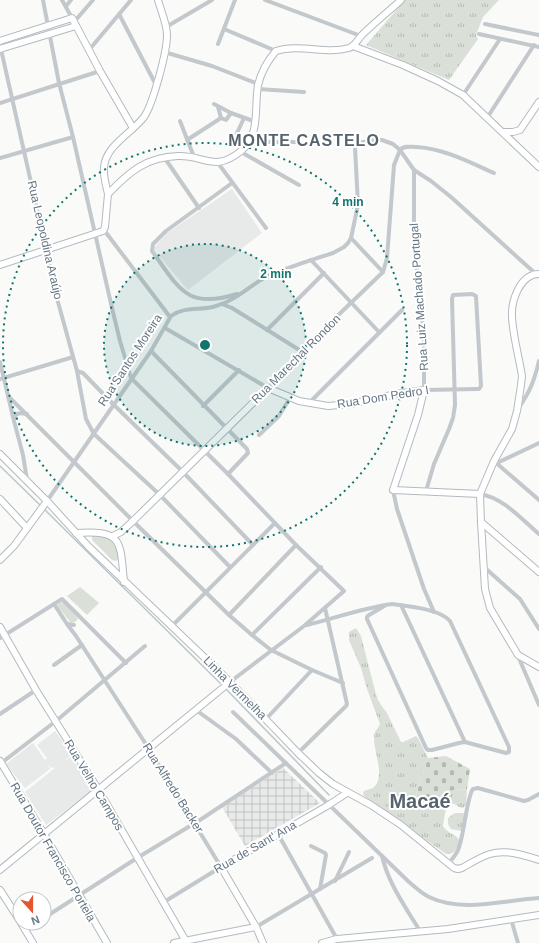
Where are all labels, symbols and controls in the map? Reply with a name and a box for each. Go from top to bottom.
district label: MONTE CASTELO [228,132,380,149]
street label: Rua Leopoldina Araújo [25,179,66,301]
text: 4 min [332,195,364,209]
street label: Rua Luiz Machado Portugal [407,223,431,371]
text: 2 min [260,267,292,281]
street label: Rua Santos Moreira [95,311,165,409]
street label: Rua Marechal Rondon [249,312,343,406]
centre of rings [198,338,212,352]
street label: Rua Dom Pedro I [336,383,430,411]
street label: Linha Vermelha [201,654,270,723]
street label: Rua Velho Campos [61,737,127,833]
street label: Rua Alfredo Backer [140,740,206,836]
street label: Rua Doutor Francisco Portela [7,780,99,924]
district label: Macaé [389,790,451,812]
street label: Rua de Sant' Ana [211,818,299,876]
north arrow [12,891,52,931]
text: N [30,913,41,927]

